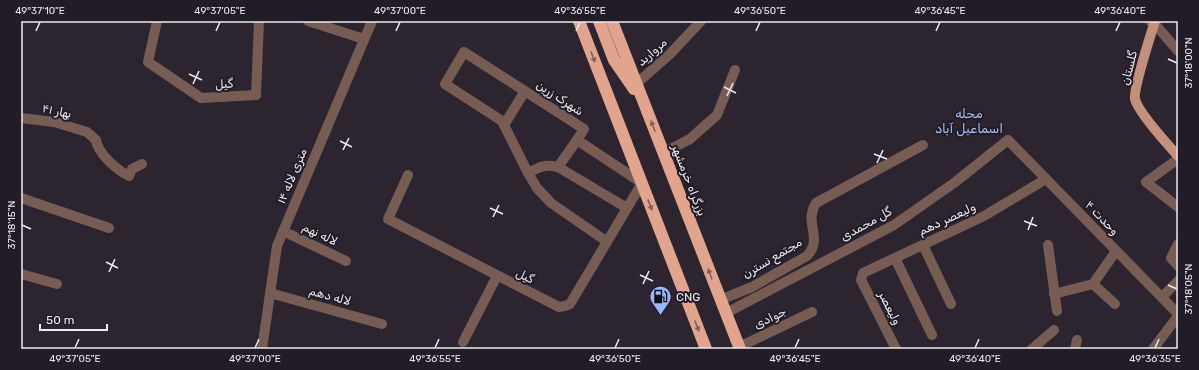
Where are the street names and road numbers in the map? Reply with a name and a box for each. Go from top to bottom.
street label: مروارید [634,35,671,70]
street label: گلستان [1118,49,1140,87]
street label: گیل [215,77,234,91]
street label: شهرک زرین [533,78,586,119]
street label: بهار ۴۱ [41,101,73,122]
street label: بزرگراه خرمشهر [668,141,709,218]
street label: ۱۴ متری لاله [274,146,311,206]
street label: وحدت ۴ [1082,198,1122,239]
street label: ولیعصر دهم [916,200,978,239]
street label: گل محمدی [838,204,895,244]
street label: لاله نهم [300,220,340,249]
street label: مجتمع نسترن [740,235,806,283]
street label: گیل [514,266,537,287]
street label: لاله دهم [307,284,353,309]
street label: ولیعصر [874,288,904,328]
street label: جوادی [752,304,789,333]

